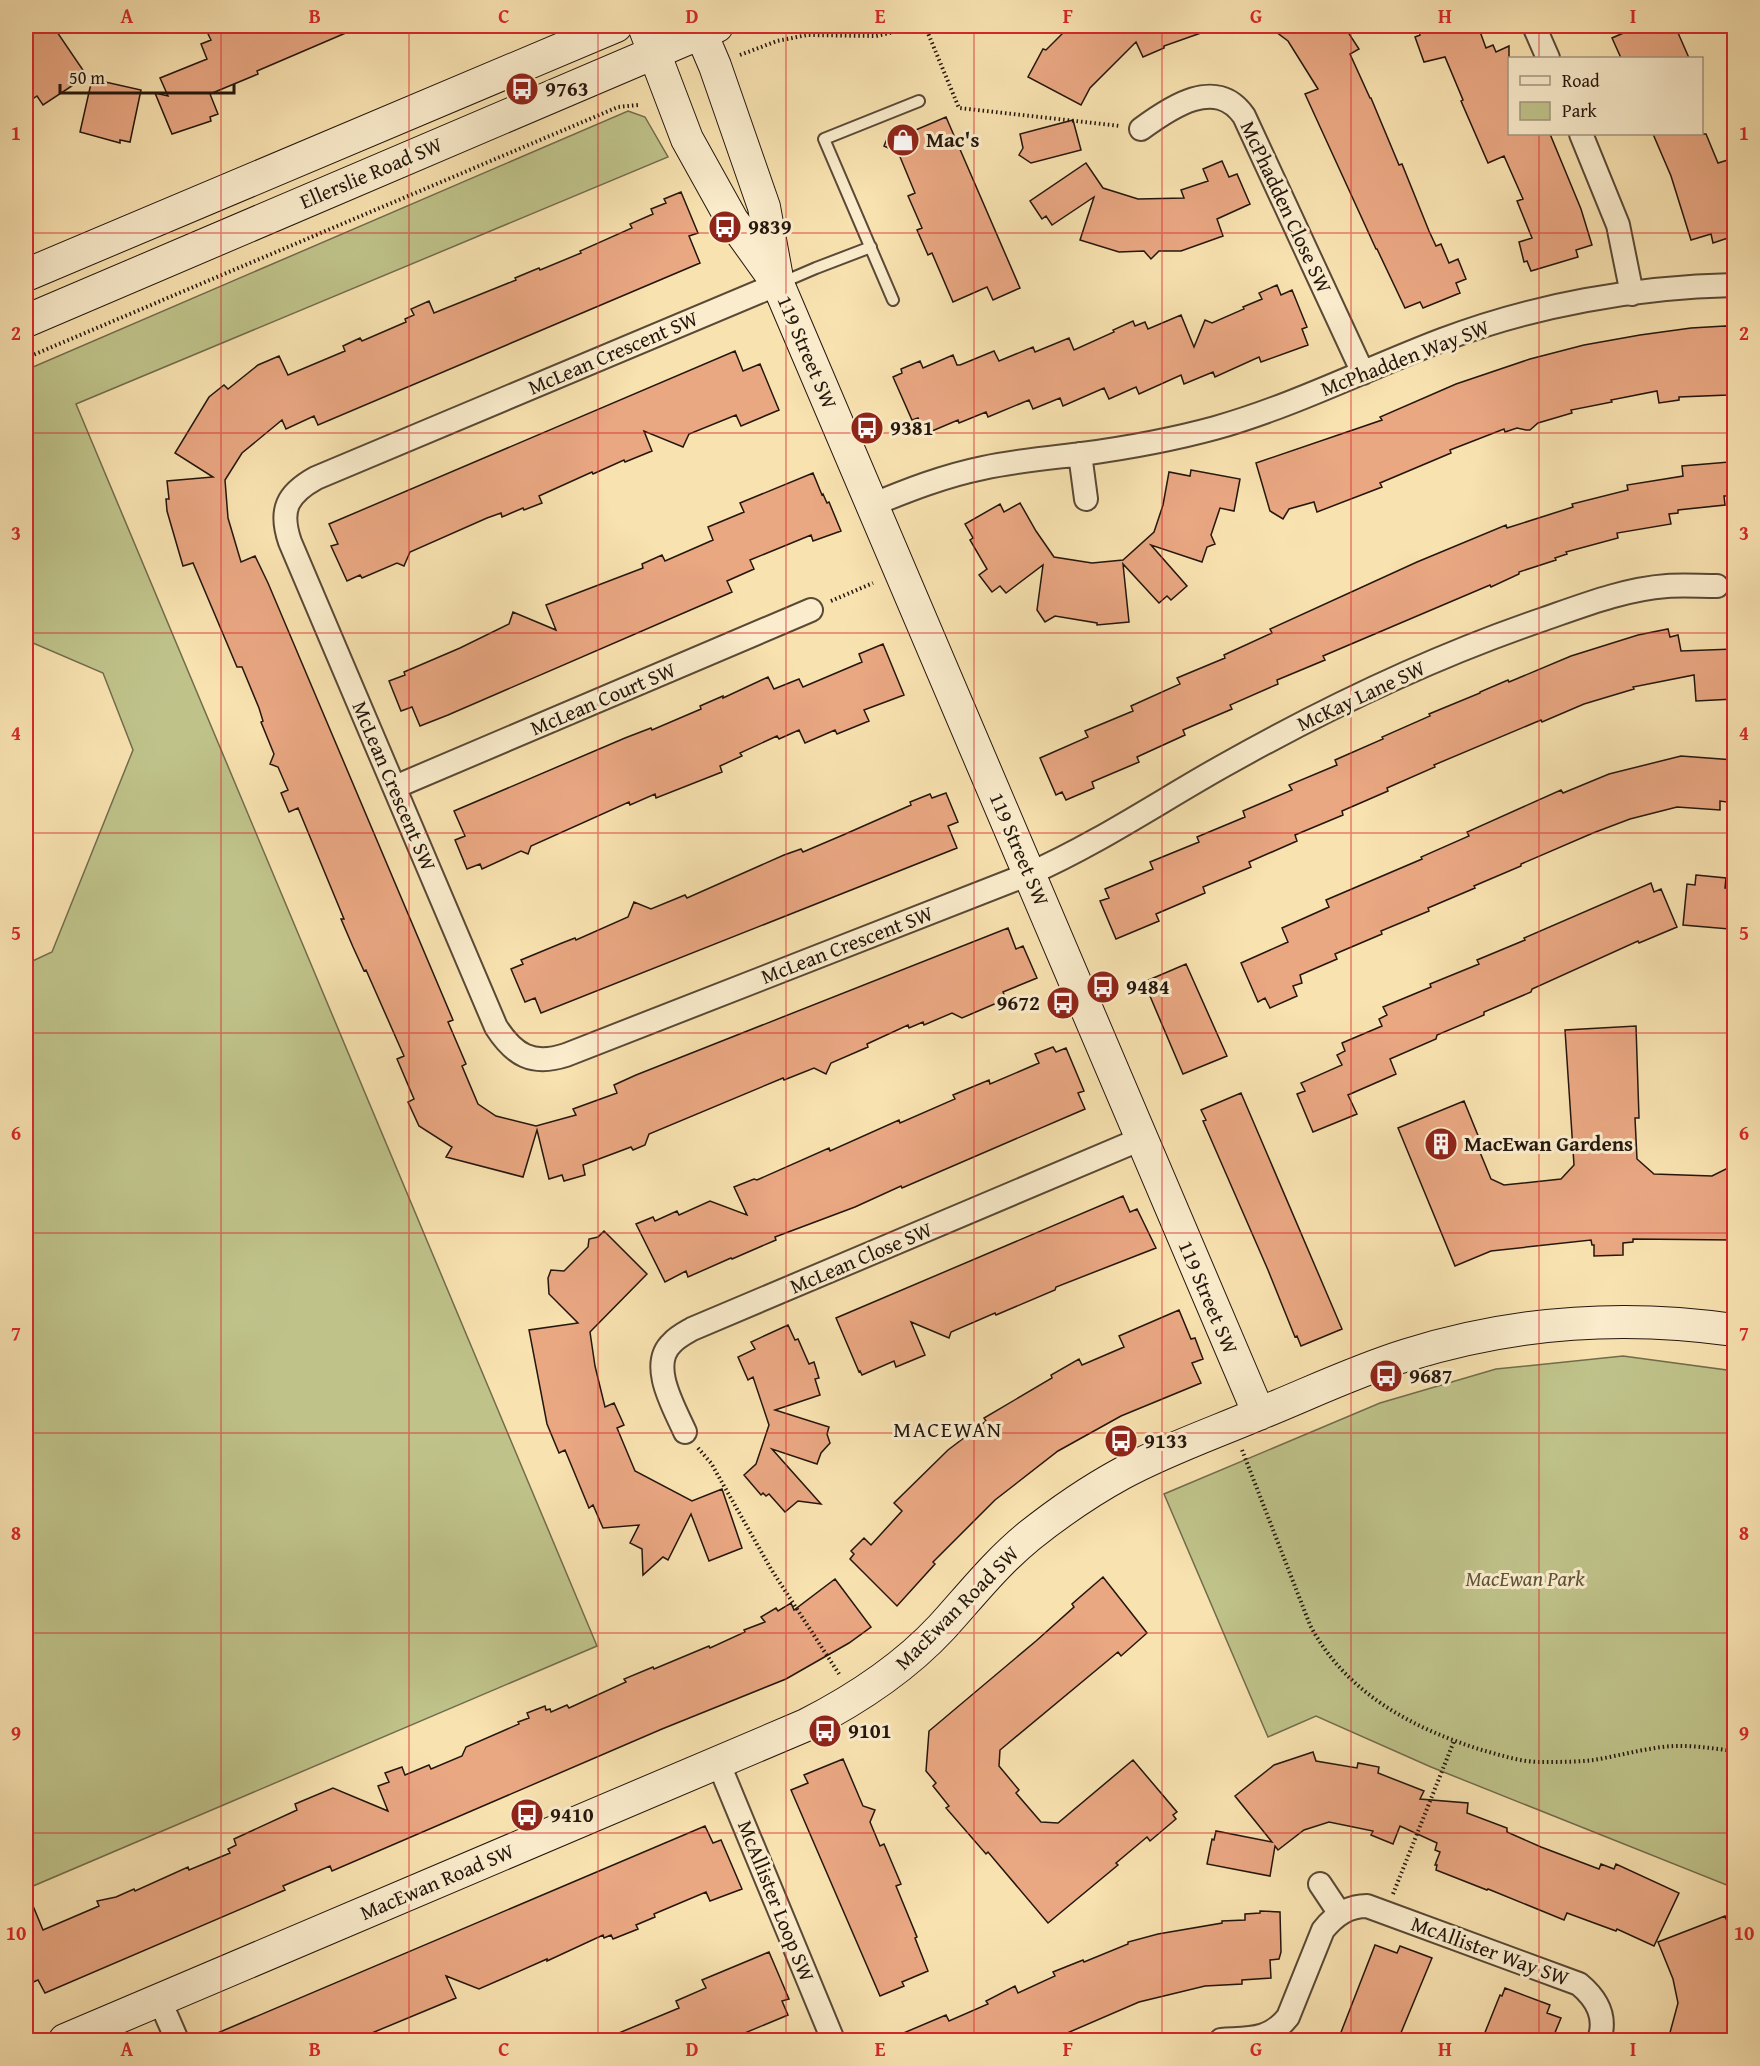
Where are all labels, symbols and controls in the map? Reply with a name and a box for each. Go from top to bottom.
text: A [121,1,134,30]
text: B [309,1,321,30]
text: C [498,1,510,30]
text: D [685,1,699,30]
text: E [875,1,886,30]
text: F [1063,1,1073,30]
text: G [1250,1,1262,30]
text: H [1438,1,1452,30]
text: I [1630,1,1636,30]
scale bar [60,57,234,95]
legend [1508,57,1703,135]
text: 50 m [69,64,105,91]
text: Road [1562,67,1600,94]
bus stop icon: 9763 [504,71,540,107]
place label: 9763 [545,73,589,104]
text: Park [1562,97,1598,124]
street label: McPhadden Close SW [1233,115,1340,298]
text: 1 [11,118,21,147]
text: 1 [1739,118,1749,147]
shop icon: Mac's [885,122,921,158]
place label: Mac's [926,124,979,155]
street label: Ellerslie Road SW [295,128,447,217]
bus stop icon: 9839 [707,209,743,245]
place label: 9839 [748,211,792,242]
street label: 119 Street SW [770,290,845,414]
street label: McLean Crescent SW [523,303,703,402]
street label: McPhadden Way SW [1316,311,1494,404]
text: 2 [11,318,21,347]
text: 2 [1739,318,1749,347]
bus stop icon: 9381 [849,410,885,446]
place label: 9381 [890,412,934,443]
text: 3 [11,518,21,547]
text: 3 [1739,518,1749,547]
street label: McKay Lane SW [1291,652,1430,739]
street label: McLean Court SW [525,654,680,743]
street label: McLean Crescent SW [345,696,444,876]
text: 4 [11,718,21,747]
text: 4 [1739,718,1749,747]
street label: 119 Street SW [982,787,1057,911]
street label: McLean Crescent SW [756,897,937,992]
text: 5 [11,918,21,947]
text: 5 [1739,918,1749,947]
bus stop icon: 9484 [1085,969,1121,1005]
place label: 9484 [1126,971,1170,1002]
bus stop icon: 9672 [1045,985,1081,1021]
place label: 9672 [996,987,1040,1018]
text: 6 [11,1118,21,1147]
text: 6 [1739,1118,1749,1147]
building icon: MacEwan Gardens [1423,1126,1459,1162]
place label: MacEwan Gardens [1464,1128,1633,1159]
street label: McLean Close SW [785,1214,937,1301]
street label: 119 Street SW [1171,1235,1246,1359]
text: 7 [11,1318,21,1347]
text: 7 [1739,1318,1749,1347]
bus stop icon: 9687 [1368,1358,1404,1394]
place label: 9687 [1409,1360,1453,1391]
district label: MACEWAN [893,1413,1003,1445]
bus stop icon: 9133 [1103,1423,1139,1459]
place label: 9133 [1144,1425,1188,1456]
text: 8 [11,1518,21,1547]
text: 8 [1739,1518,1749,1547]
street label: MacEwan Road SW [887,1538,1026,1677]
park label: MacEwan Park [1465,1563,1585,1594]
bus stop icon: 9101 [807,1713,843,1749]
place label: 9101 [848,1715,892,1746]
text: 9 [11,1718,21,1747]
text: 9 [1739,1718,1749,1747]
bus stop icon: 9410 [509,1797,545,1833]
place label: 9410 [550,1799,594,1830]
street label: McAllister Loop SW [730,1815,823,1986]
street label: MacEwan Road SW [355,1835,519,1928]
street label: McAllister Way SW [1407,1908,1574,1994]
text: 10 [6,1918,26,1947]
text: 10 [1734,1918,1754,1947]
text: A [121,2034,134,2063]
text: B [309,2034,321,2063]
text: C [498,2034,510,2063]
text: D [685,2034,699,2063]
text: E [875,2034,886,2063]
text: F [1063,2034,1073,2063]
text: G [1250,2034,1262,2063]
text: H [1438,2034,1452,2063]
text: I [1630,2034,1636,2063]

